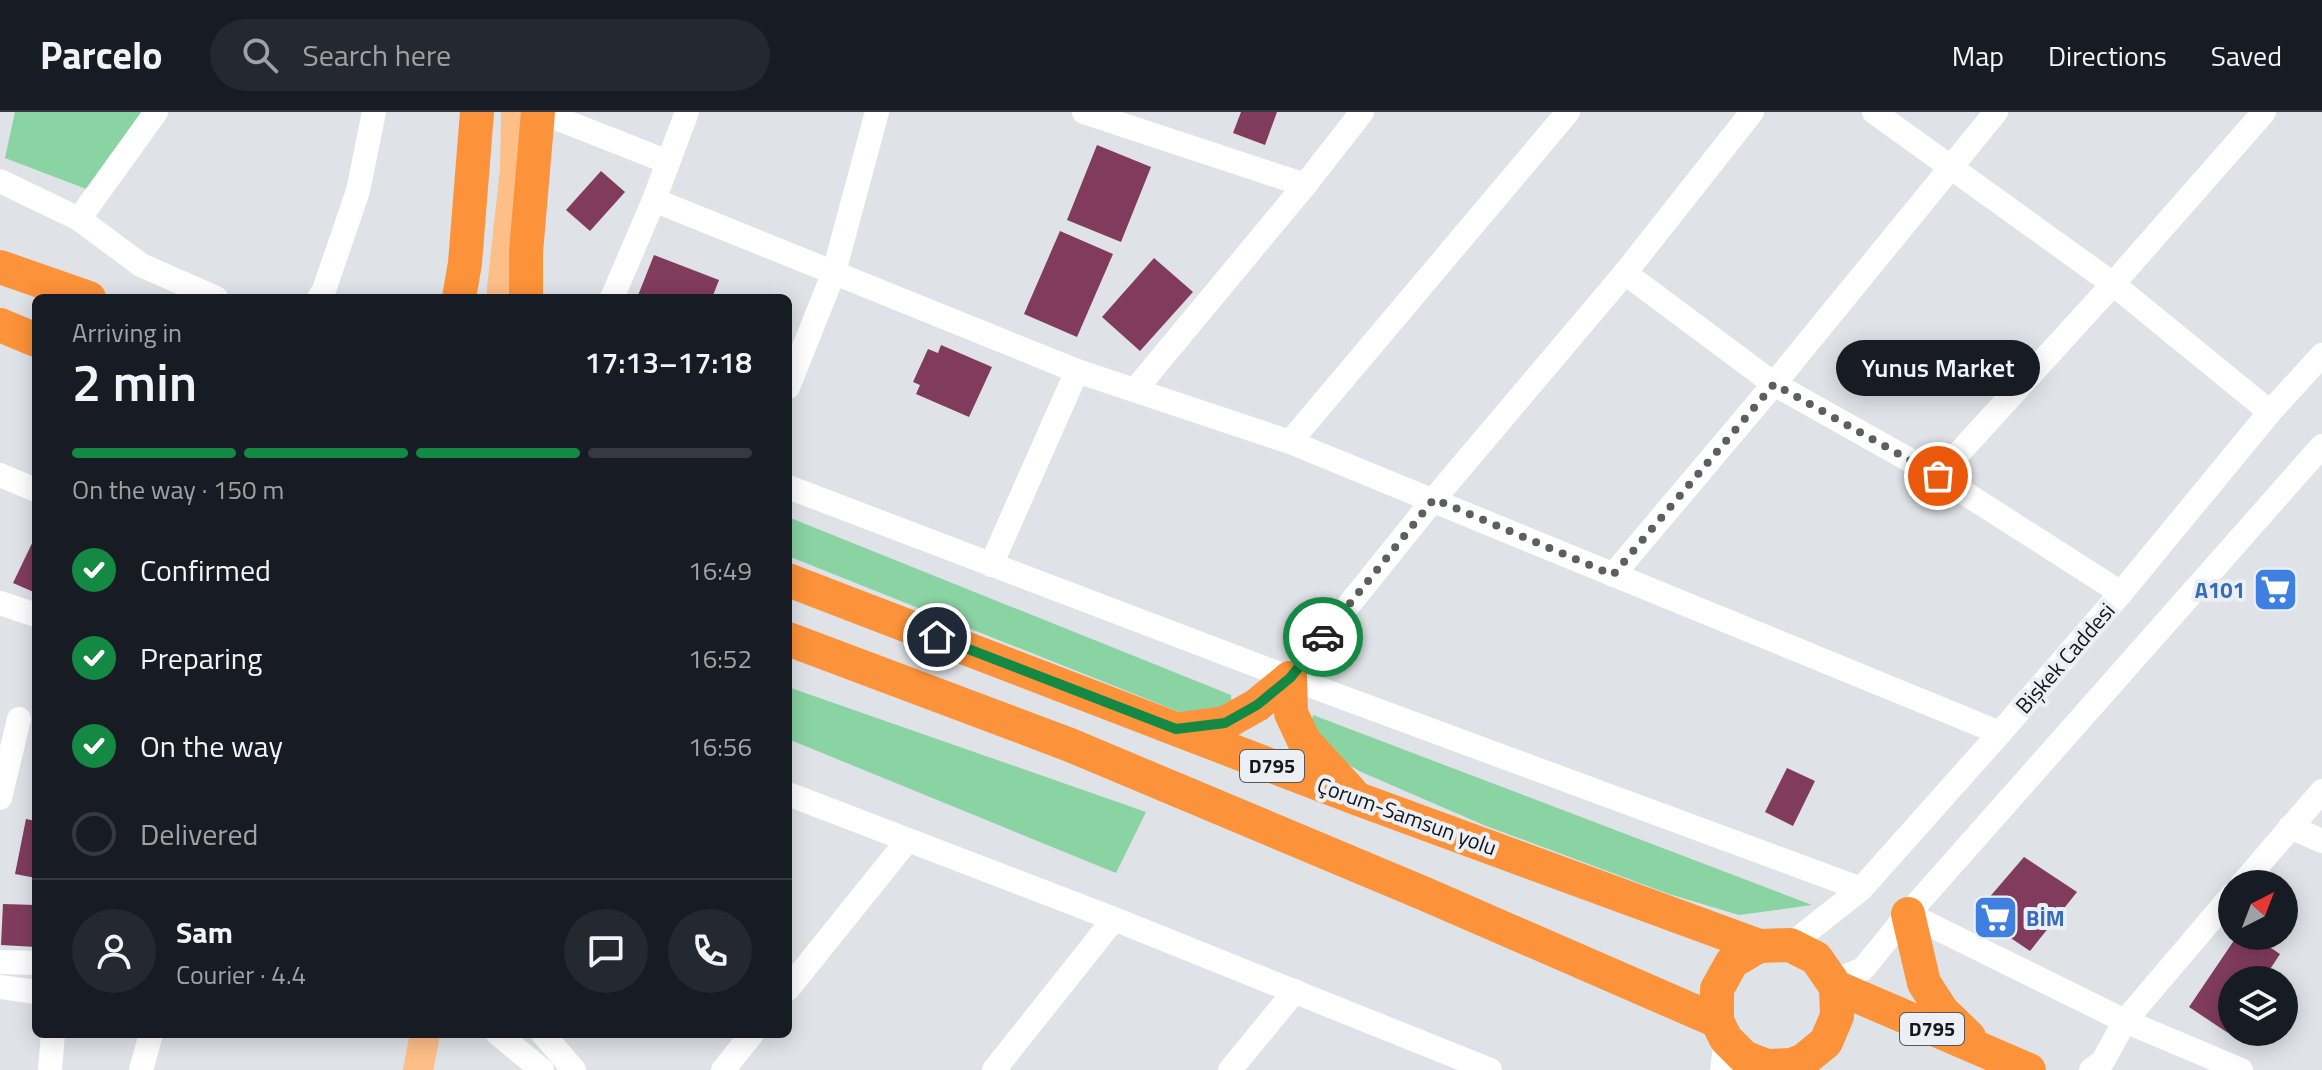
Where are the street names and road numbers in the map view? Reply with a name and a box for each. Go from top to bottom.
street label: Bişkek Caddesi [2007,595,2123,721]
road number: D795 [1240,750,1304,782]
street label: Çorum-Samsun yolu [1312,768,1502,864]
road number: D795 [1900,1013,1964,1045]

